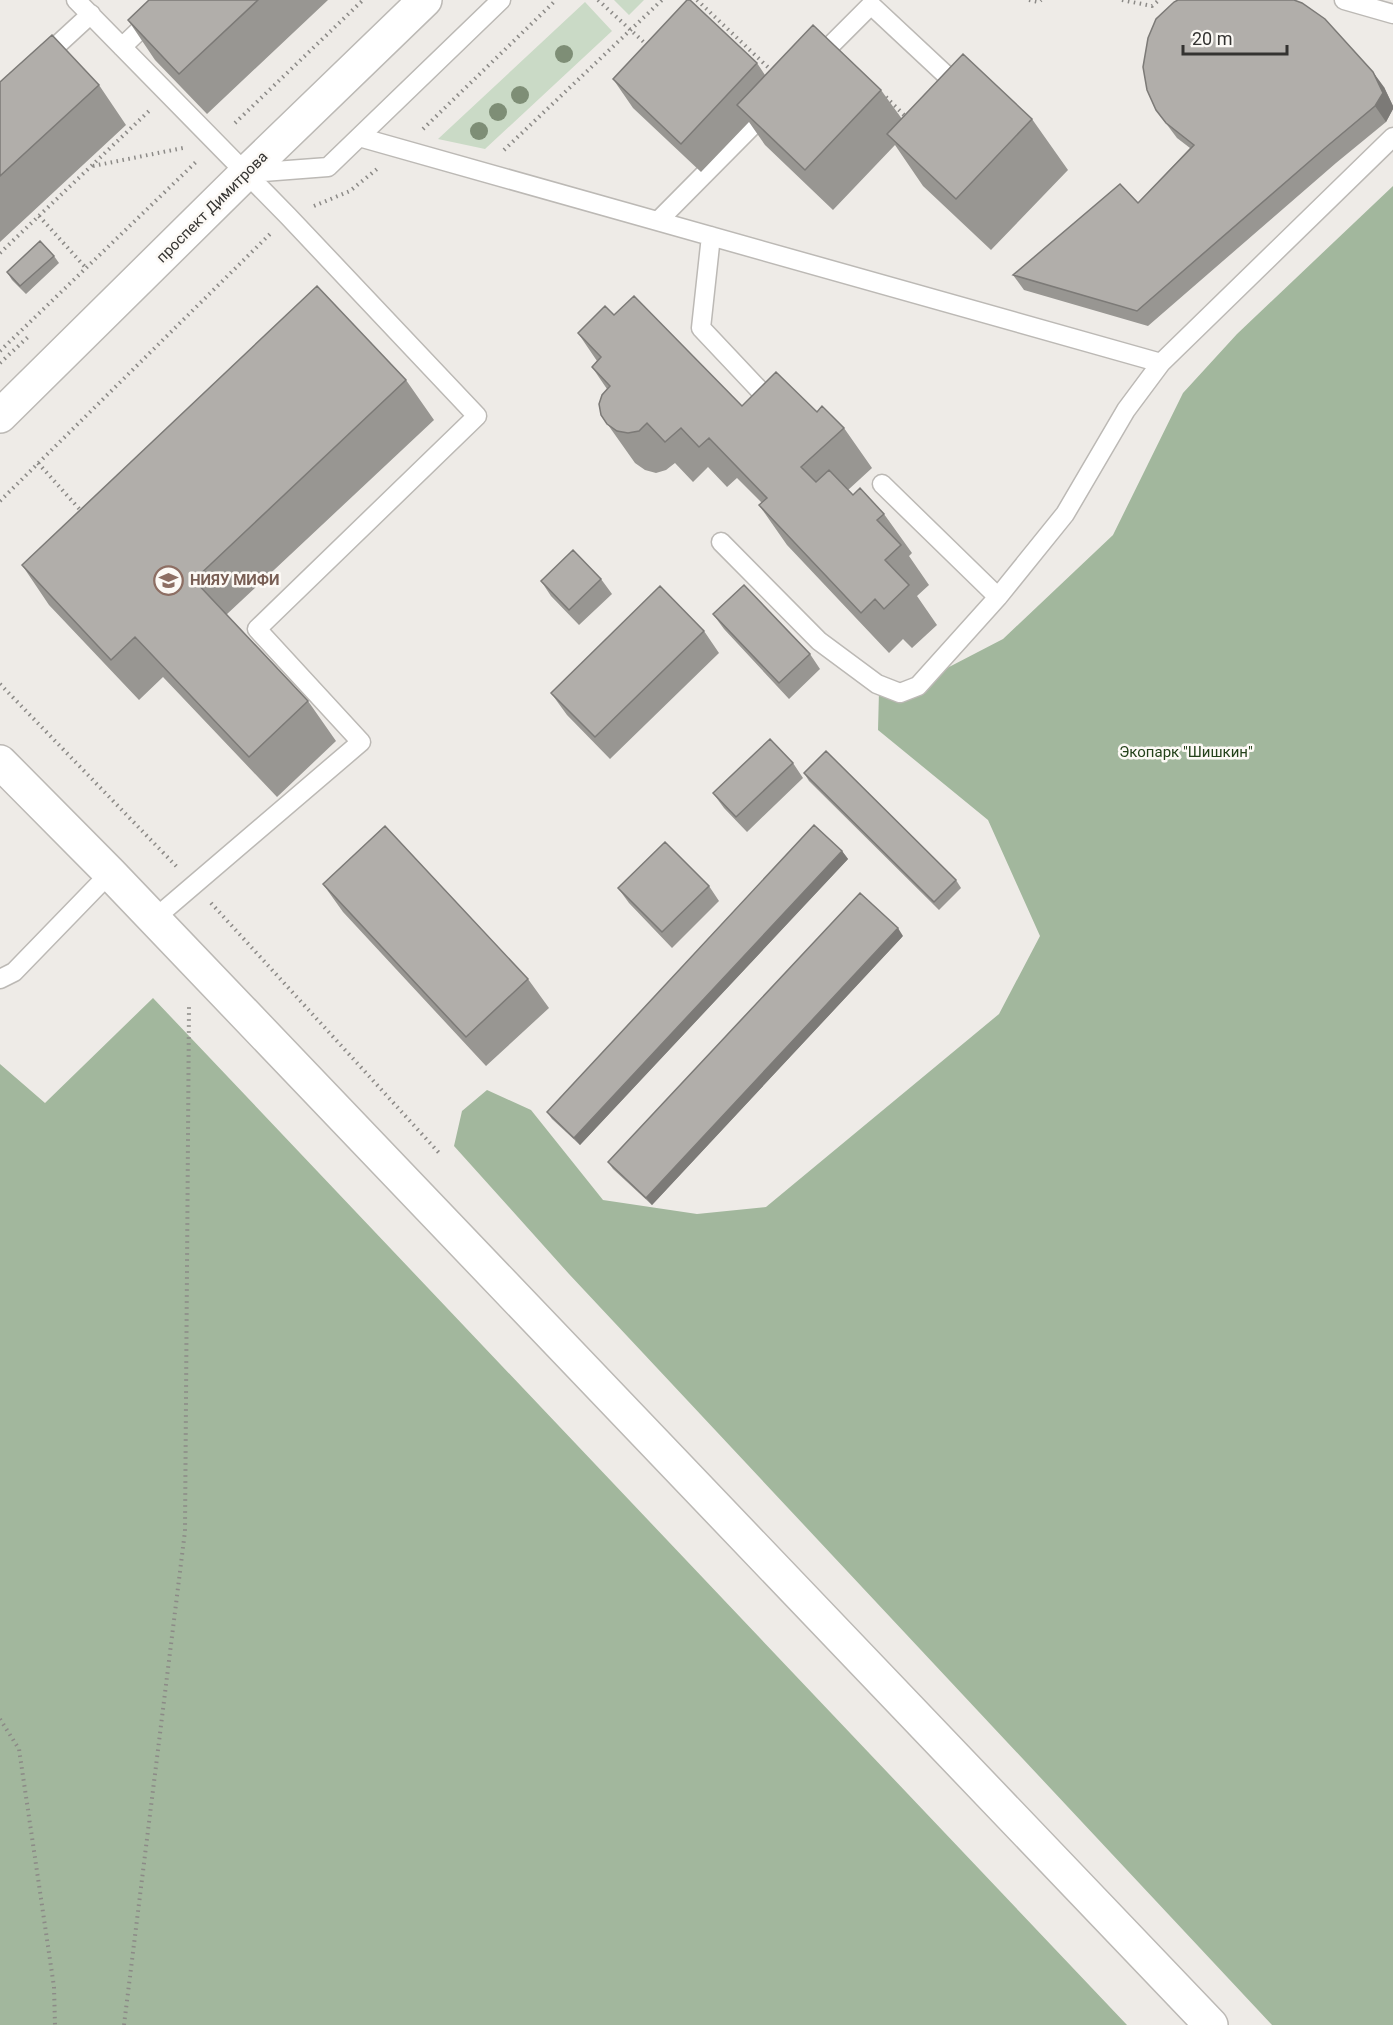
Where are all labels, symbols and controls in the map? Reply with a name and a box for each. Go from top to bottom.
scale bar [1183,18,1286,56]
text: 20 m [1192,28,1232,49]
street label: проспект Димитрова [153,148,271,266]
school or university icon: НИЯУ МИФИ [153,564,185,596]
place label: НИЯУ МИФИ [190,571,280,589]
park label: Экопарк "Шишкин" [1119,743,1253,761]

